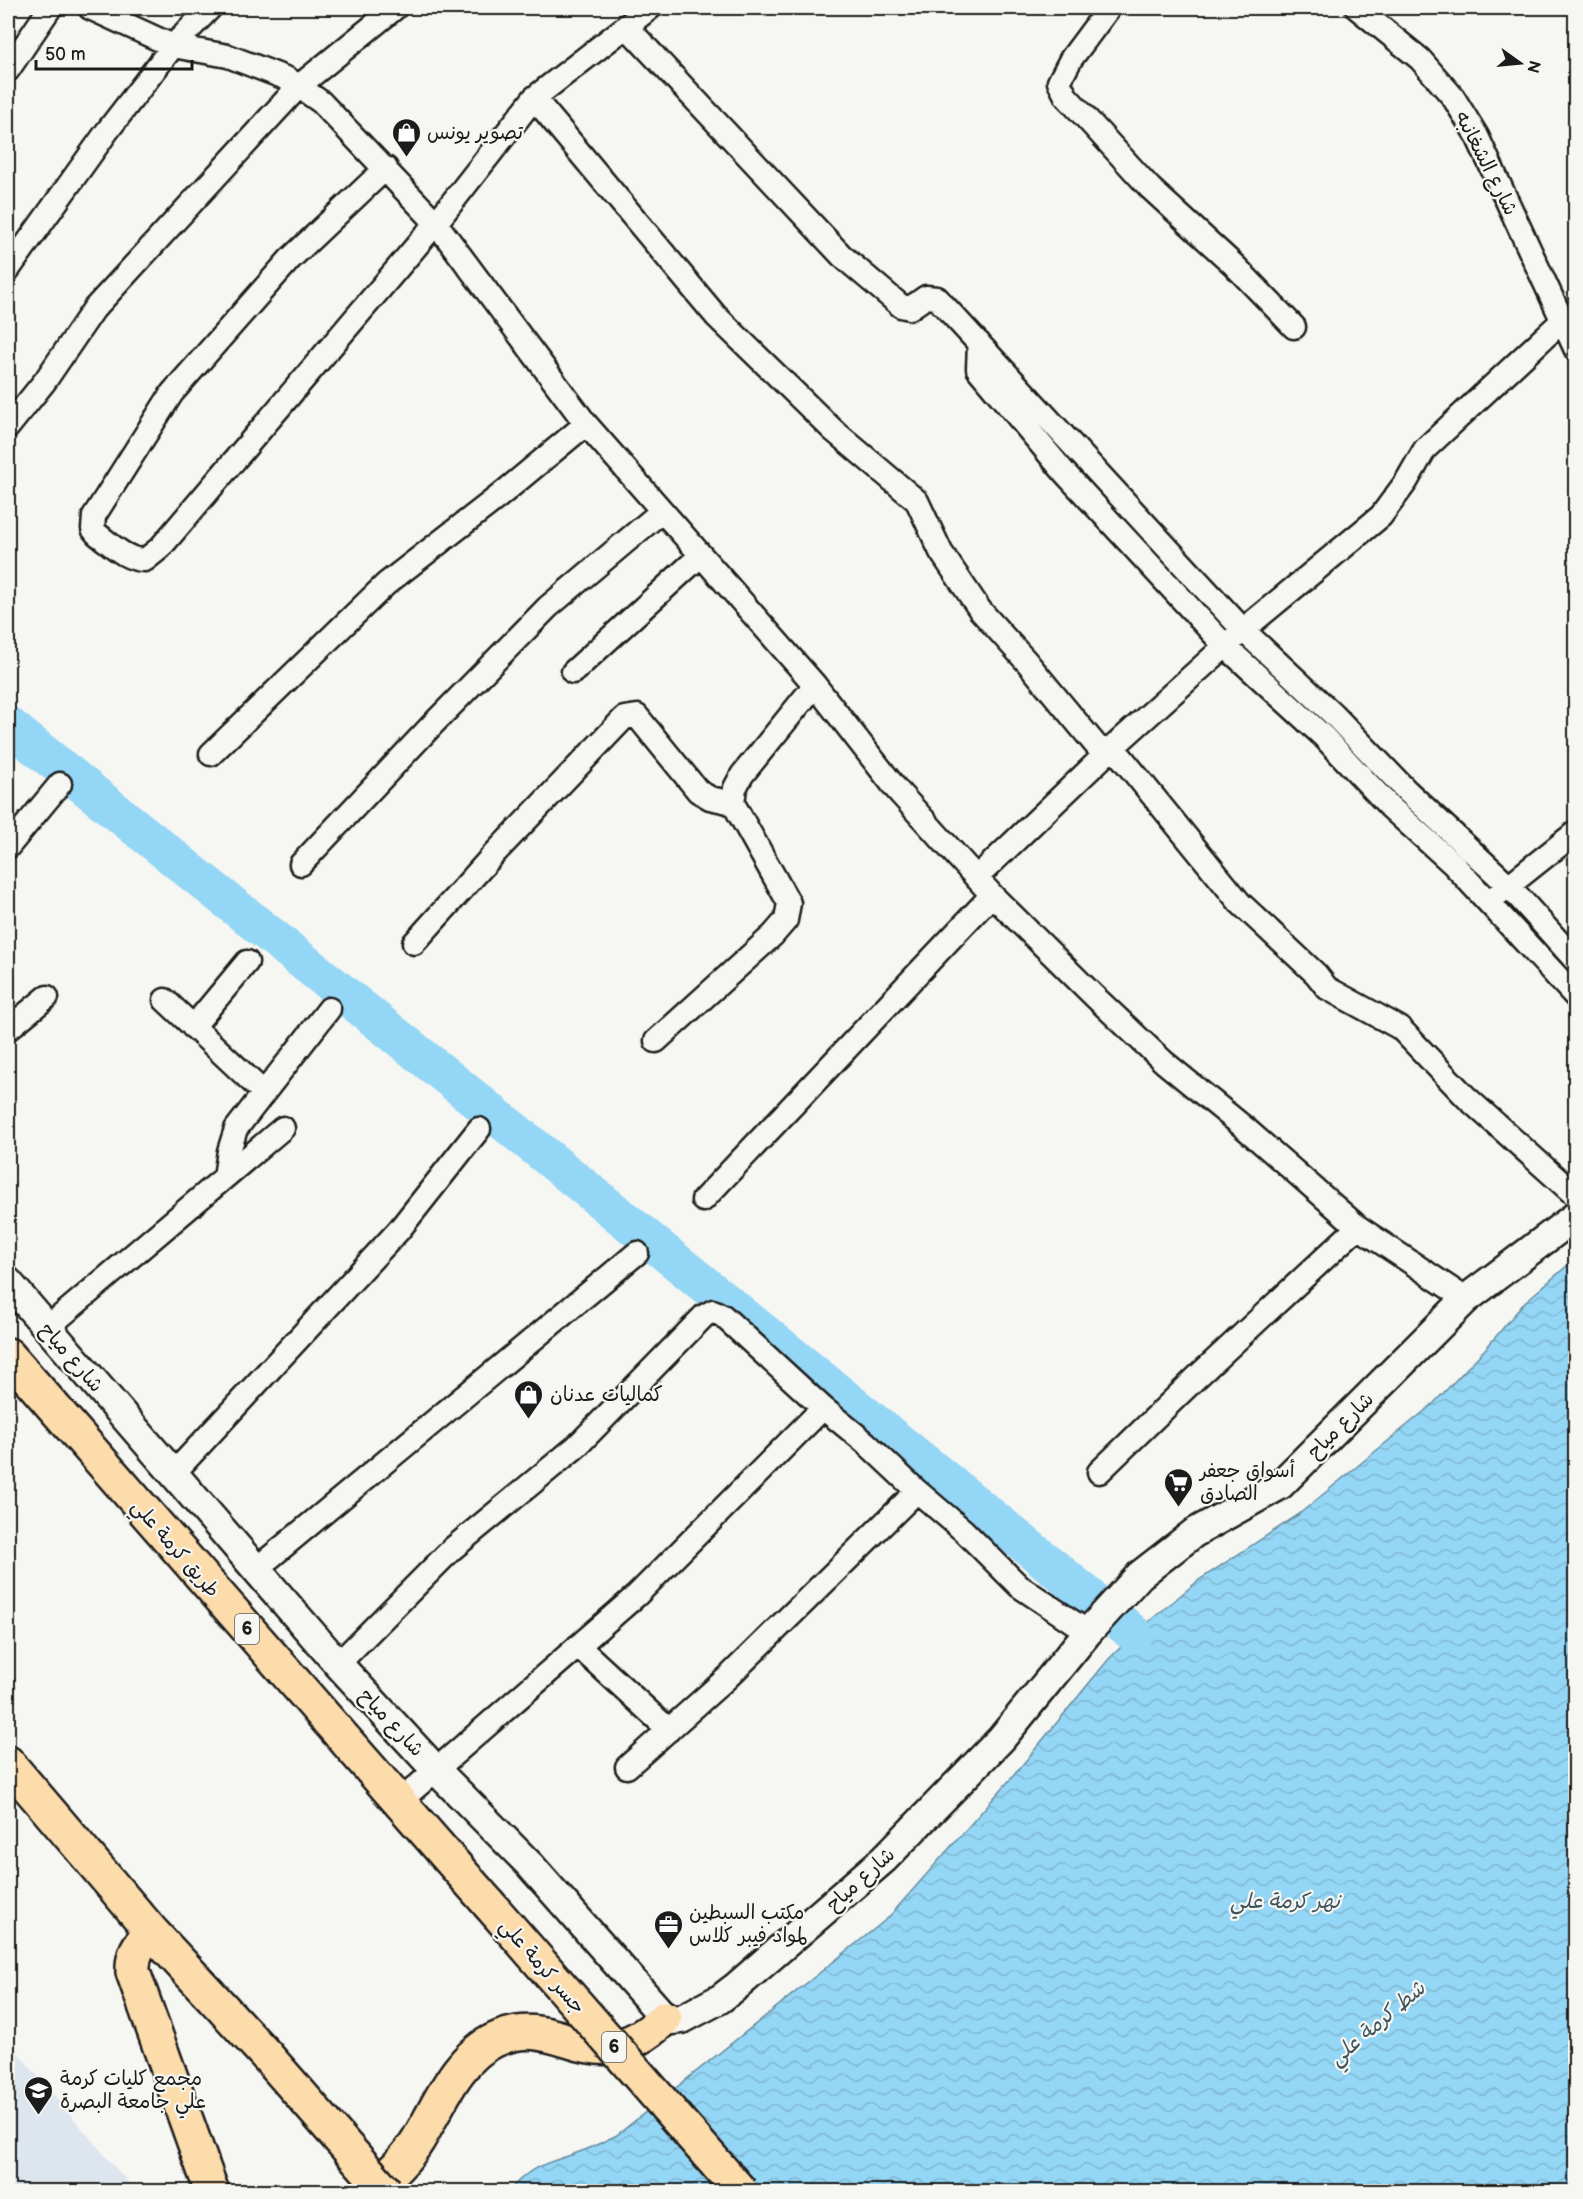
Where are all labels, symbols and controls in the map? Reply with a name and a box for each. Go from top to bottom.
scale bar [36,33,192,71]
north arrow [1490,33,1550,93]
text: 50 m [45,44,86,65]
text: N [1522,58,1544,75]
street label: شارع الشغانبه [1449,107,1523,220]
shop icon: تصوير يونس [390,116,422,158]
place label: تصوير يونس [427,121,523,145]
street label: شارع مياح [34,1318,108,1398]
shop icon: كماليات عدنان [513,1378,545,1420]
place label: كماليات عدنان [550,1383,663,1407]
street label: شارع مياح [1302,1387,1380,1465]
place label: أسواق جعفر الصادق [1198,1459,1295,1506]
supermarket icon: أسواق جعفر الصادق [1163,1466,1195,1508]
street label: طريق كرمة علي [122,1495,224,1606]
road number: 6 [235,1614,259,1644]
street label: شارع مياح [353,1684,429,1762]
street label: شارع مياح [821,1843,901,1918]
water label: نهر كرمة علي [1230,1889,1342,1919]
place label: مكتب السبطين لمواد فيبر كلاس [689,1901,807,1948]
office icon: مكتب السبطين لمواد فيبر كلاس [652,1908,684,1950]
street label: جسر كرمة علي [491,1914,590,2023]
water label: شط كرمة علي [1324,1976,1434,2075]
road number: 6 [602,2032,626,2062]
place label: مجمع كليات كرمة علي جامعة البصرة [60,2067,206,2119]
school or university icon: مجمع كليات كرمة علي جامعة البصرة [23,2074,55,2116]

